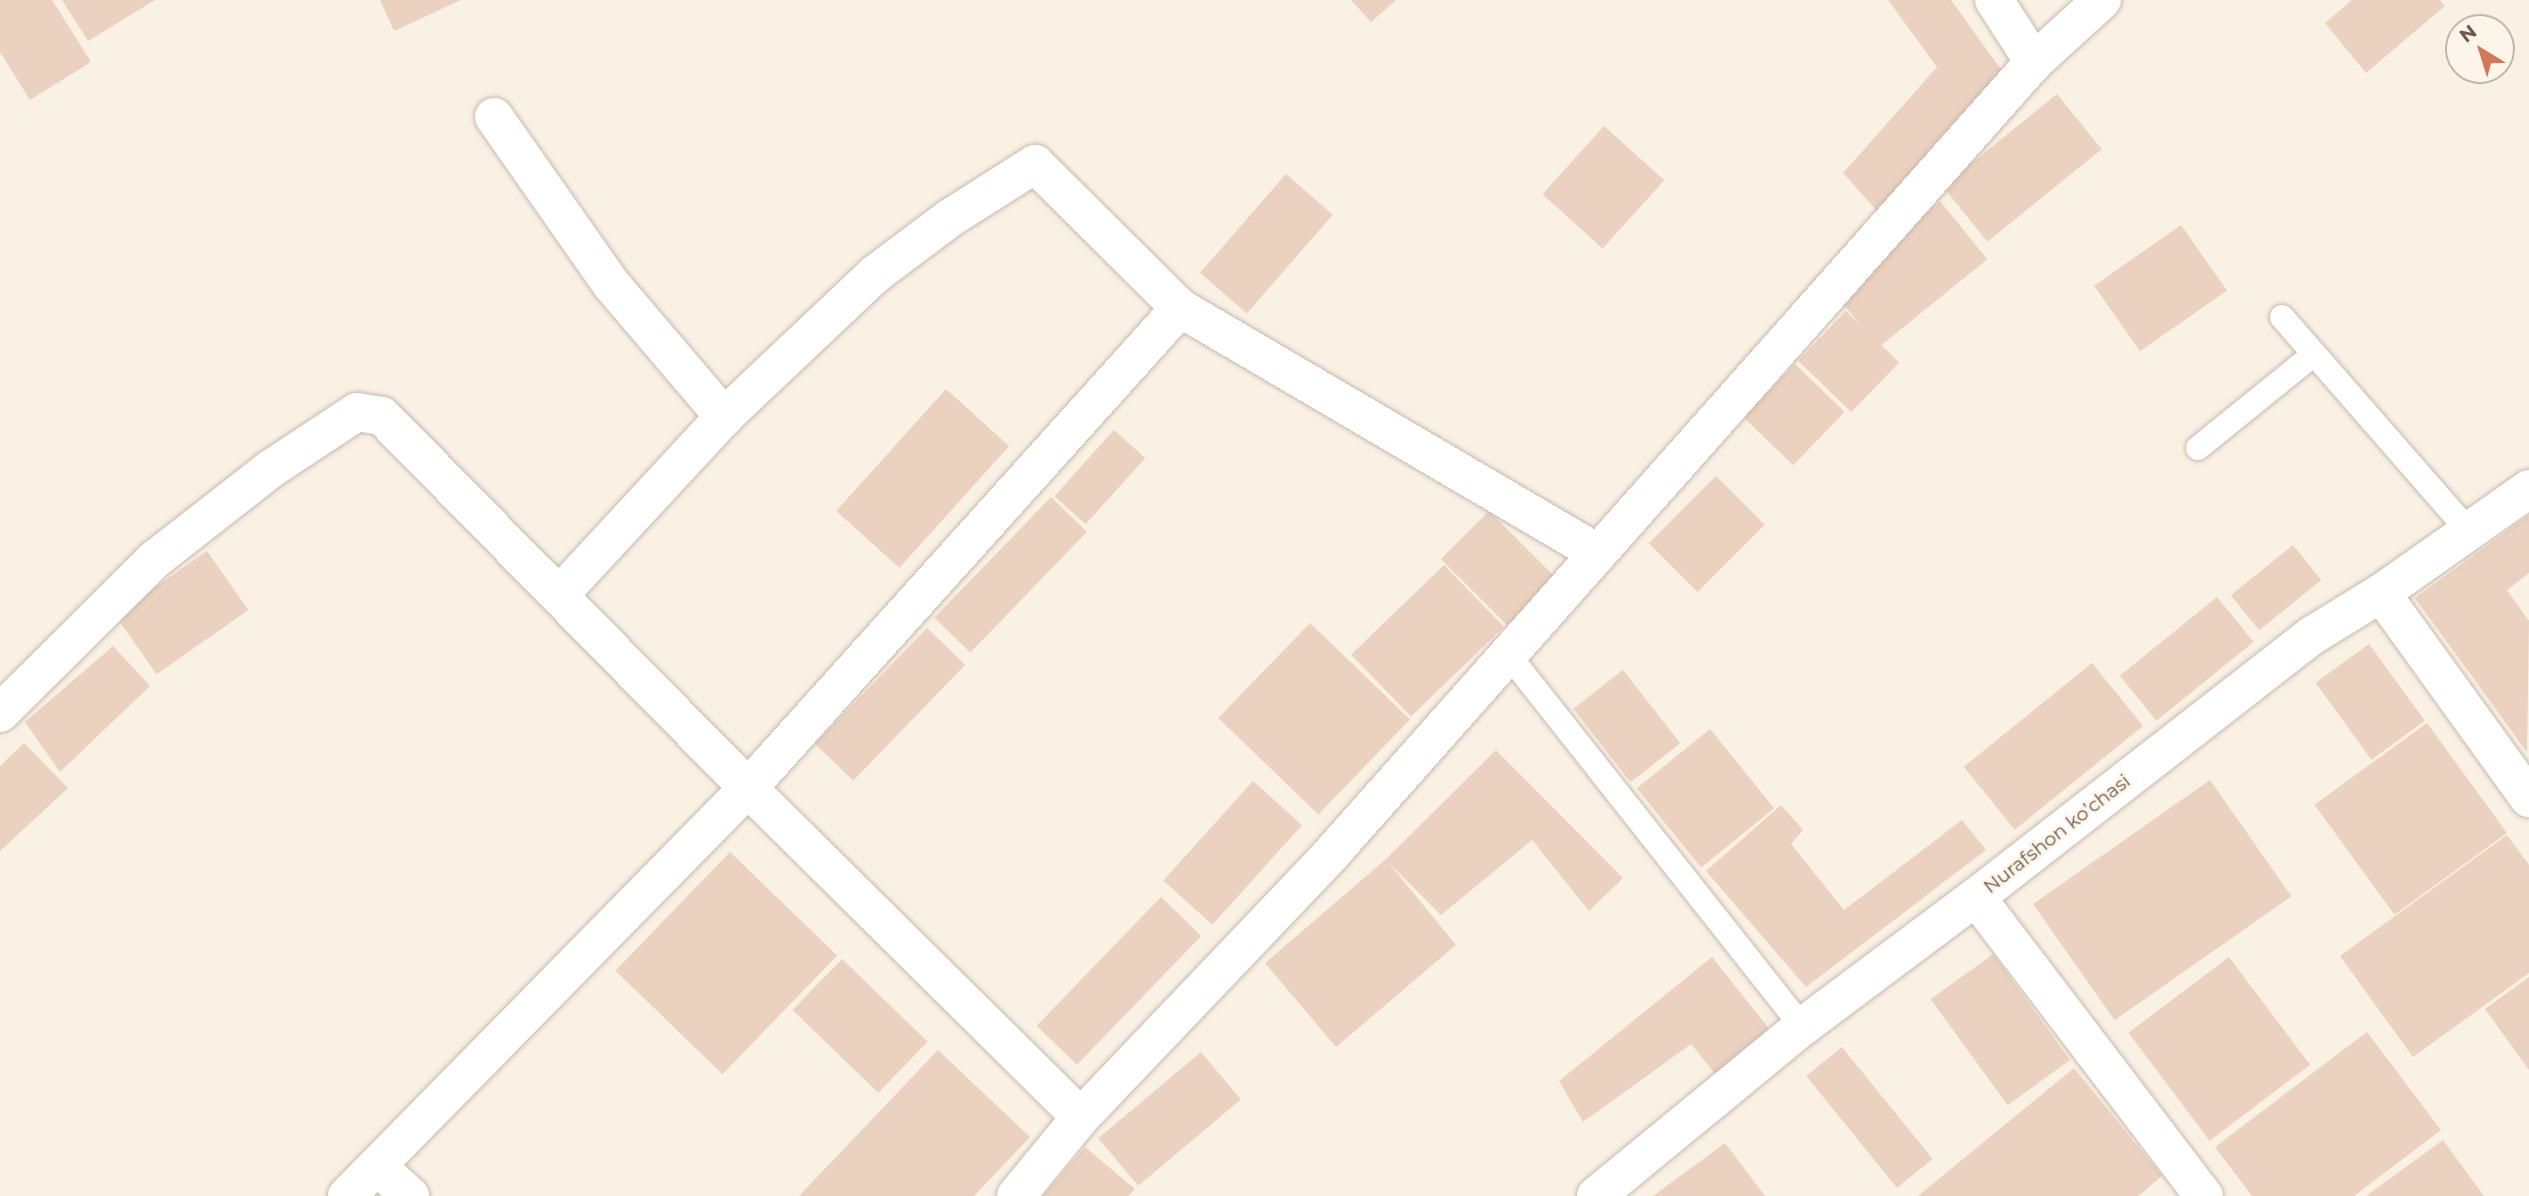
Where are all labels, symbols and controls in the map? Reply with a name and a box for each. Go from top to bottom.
north arrow [2445,14,2515,84]
text: N [2455,20,2481,47]
street label: Nurafshon ko’chasi [1979,770,2135,898]

